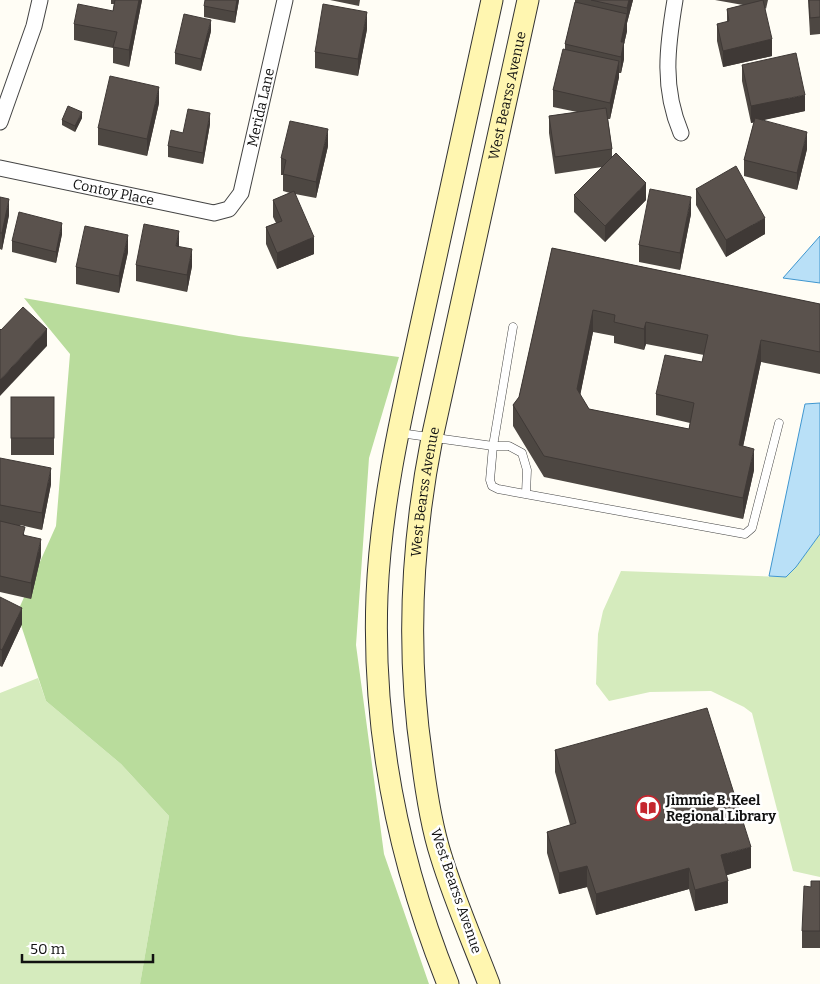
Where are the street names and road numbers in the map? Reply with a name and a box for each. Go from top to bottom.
street label: West Bearss Avenue [485,30,529,162]
street label: Merida Lane [243,66,278,149]
street label: Contoy Place [71,175,156,209]
street label: West Bearss Avenue [407,425,443,558]
street label: West Bearss Avenue [427,826,485,956]

